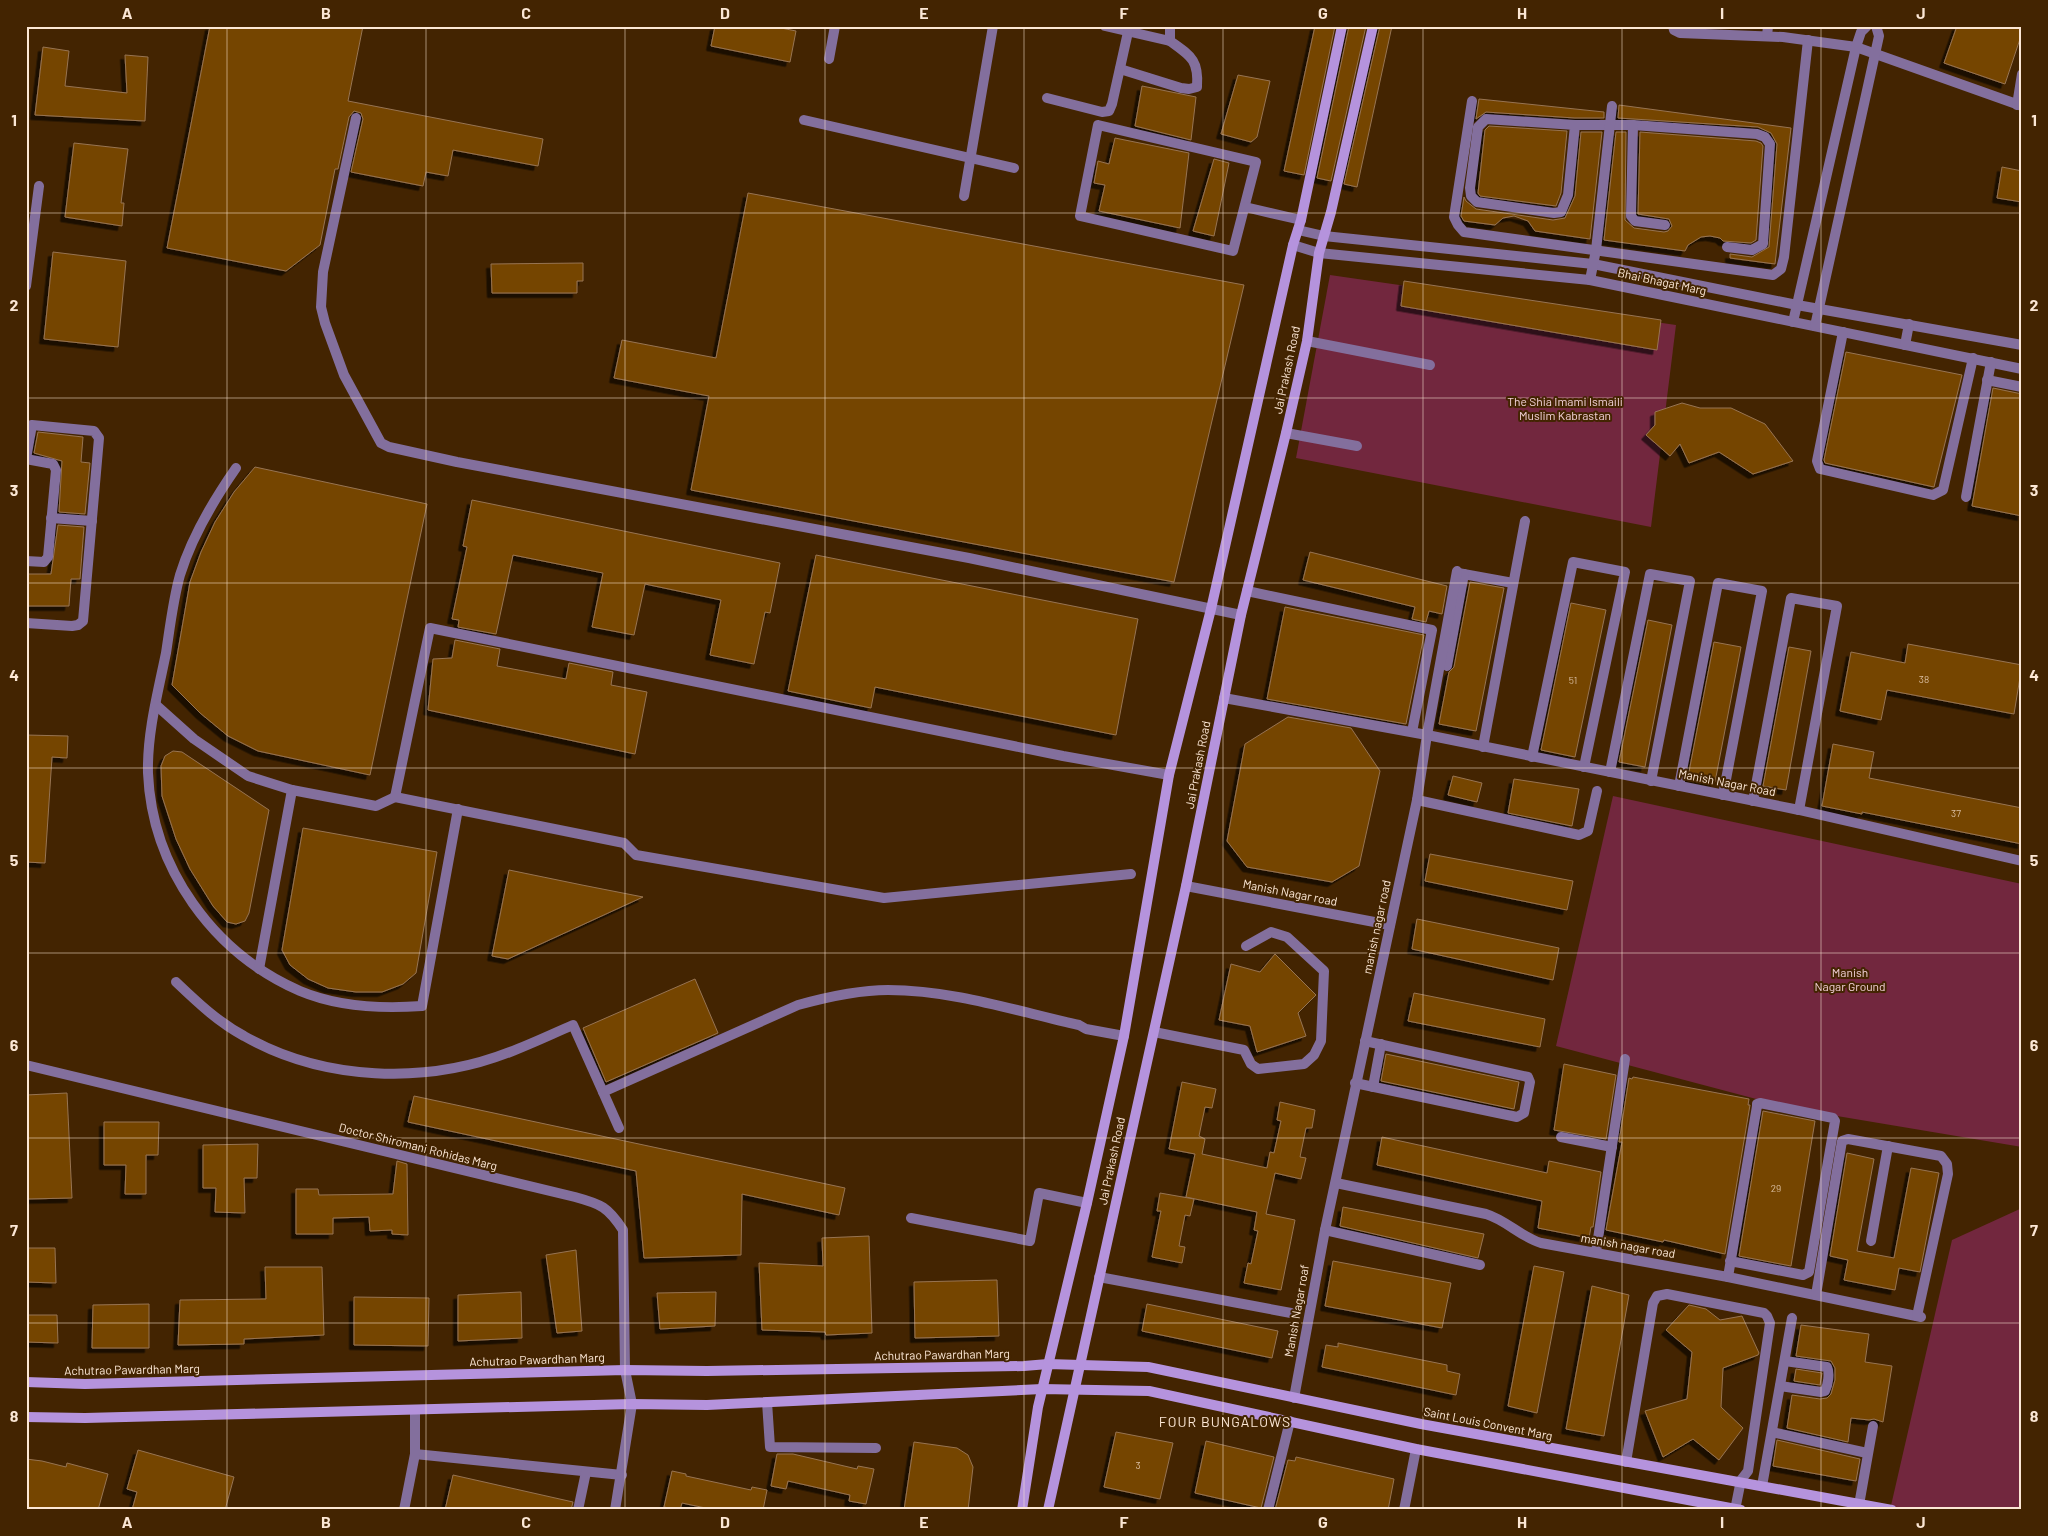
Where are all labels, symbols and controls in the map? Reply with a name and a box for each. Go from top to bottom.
text: A [122,3,133,22]
text: B [321,3,331,22]
text: C [521,3,531,22]
text: D [720,3,730,22]
text: E [919,3,929,22]
text: F [1120,3,1129,22]
text: G [1318,3,1328,22]
text: H [1517,3,1527,22]
text: I [1720,3,1724,22]
text: J [1916,3,1926,22]
text: 1 [11,110,17,129]
text: 1 [2031,110,2037,129]
street label: Bhai Bhagat Marg [1617,265,1708,297]
text: 2 [10,295,19,314]
text: 2 [2030,295,2039,314]
street label: Jai Prakash Road [1270,325,1302,415]
park label: The Shia Imami Ismaili Muslim Kabrastan [1507,394,1623,422]
text: 3 [10,480,18,499]
text: 3 [2030,480,2038,499]
text: 4 [9,665,19,684]
text: 4 [2029,665,2039,684]
house number: 38 [1919,673,1929,685]
house number: 51 [1569,674,1577,686]
street label: Jai Prakash Road [1182,720,1212,810]
street label: Manish Nagar Road [1677,766,1777,798]
house number: 37 [1951,807,1961,819]
text: 5 [10,850,19,869]
text: 5 [2030,850,2039,869]
street label: Manish Nagar road [1242,876,1339,908]
street label: manish nagar road [1359,879,1393,975]
park label: Manish Nagar Ground [1814,965,1886,993]
text: 6 [10,1035,19,1054]
text: 6 [2030,1035,2039,1054]
street label: Jai Prakash Road [1095,1116,1127,1206]
street label: Doctor Shiromani Rohidas Marg [338,1120,499,1172]
house number: 29 [1771,1182,1781,1194]
text: 7 [10,1220,18,1239]
text: 7 [2030,1220,2038,1239]
street label: manish nagar road [1580,1230,1677,1260]
street label: Manish Nagar roaf [1281,1263,1311,1358]
street label: Achutrao Pawardhan Marg [874,1346,1010,1362]
street label: Achutrao Pawardhan Marg [469,1350,605,1368]
street label: Achutrao Pawardhan Marg [64,1361,200,1377]
street label: Saint Louis Convent Marg [1423,1404,1554,1442]
text: 8 [10,1406,19,1425]
text: 8 [2030,1406,2039,1425]
district label: FOUR BUNGALOWS [1159,1413,1291,1430]
house number: 3 [1135,1459,1141,1471]
text: A [122,1512,133,1531]
text: B [321,1512,331,1531]
text: C [521,1512,531,1531]
text: D [720,1512,730,1531]
text: E [919,1512,929,1531]
text: F [1120,1512,1129,1531]
text: G [1318,1512,1328,1531]
text: H [1517,1512,1527,1531]
text: I [1720,1512,1724,1531]
text: J [1916,1512,1926,1531]

